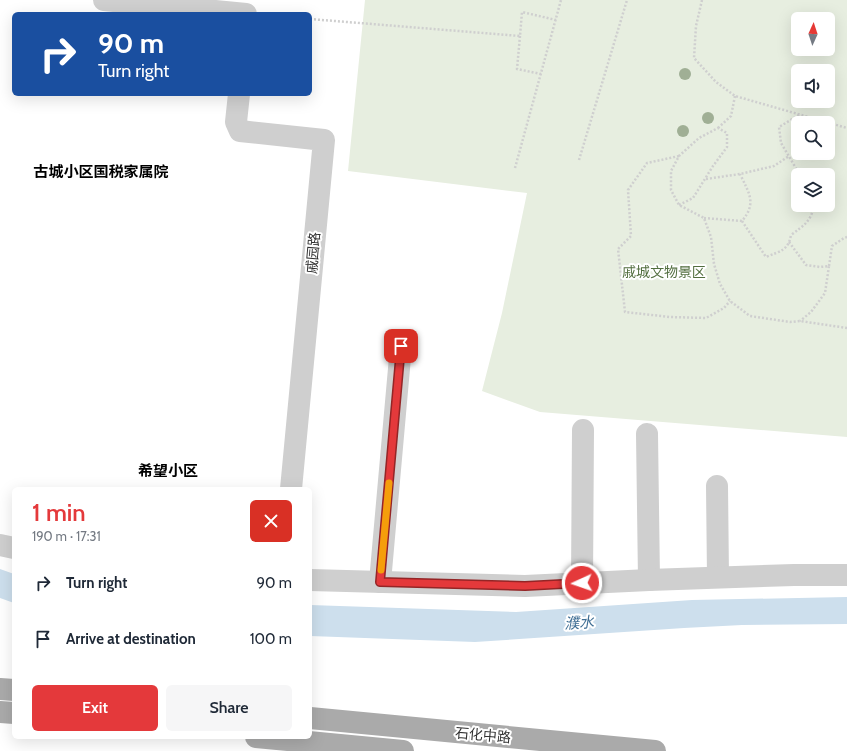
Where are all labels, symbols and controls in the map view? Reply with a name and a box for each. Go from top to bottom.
north arrow [791,12,835,56]
map controls [791,12,835,212]
text: 90 m [98,26,164,60]
icon: right [32,28,84,80]
text: Turn right [98,60,169,82]
button: sound [791,64,835,108]
button: search [791,116,835,160]
district label: 古城小区国税家属院 [33,163,169,181]
button: layers [791,168,835,212]
street label: 戚园路 [302,231,324,275]
park label: 戚城文物景区 [622,263,706,281]
pin [384,329,418,363]
icon: arrive [390,335,412,357]
district label: 希望小区 [138,462,198,480]
text: 1 min [32,498,86,527]
button: close [250,500,292,542]
text: 190 m · 17:31 [32,528,101,544]
position arrow [561,562,603,604]
icon: right [32,572,54,594]
text: Turn right [66,574,127,592]
text: 90 m [256,574,292,592]
water label: 濮水 [563,613,596,633]
icon: arrive [32,628,54,650]
text: Arrive at destination [66,630,196,648]
text: 100 m [250,630,292,648]
button: Exit [32,685,158,731]
button: Share [166,685,292,731]
street label: 石化中路 [454,724,512,746]

